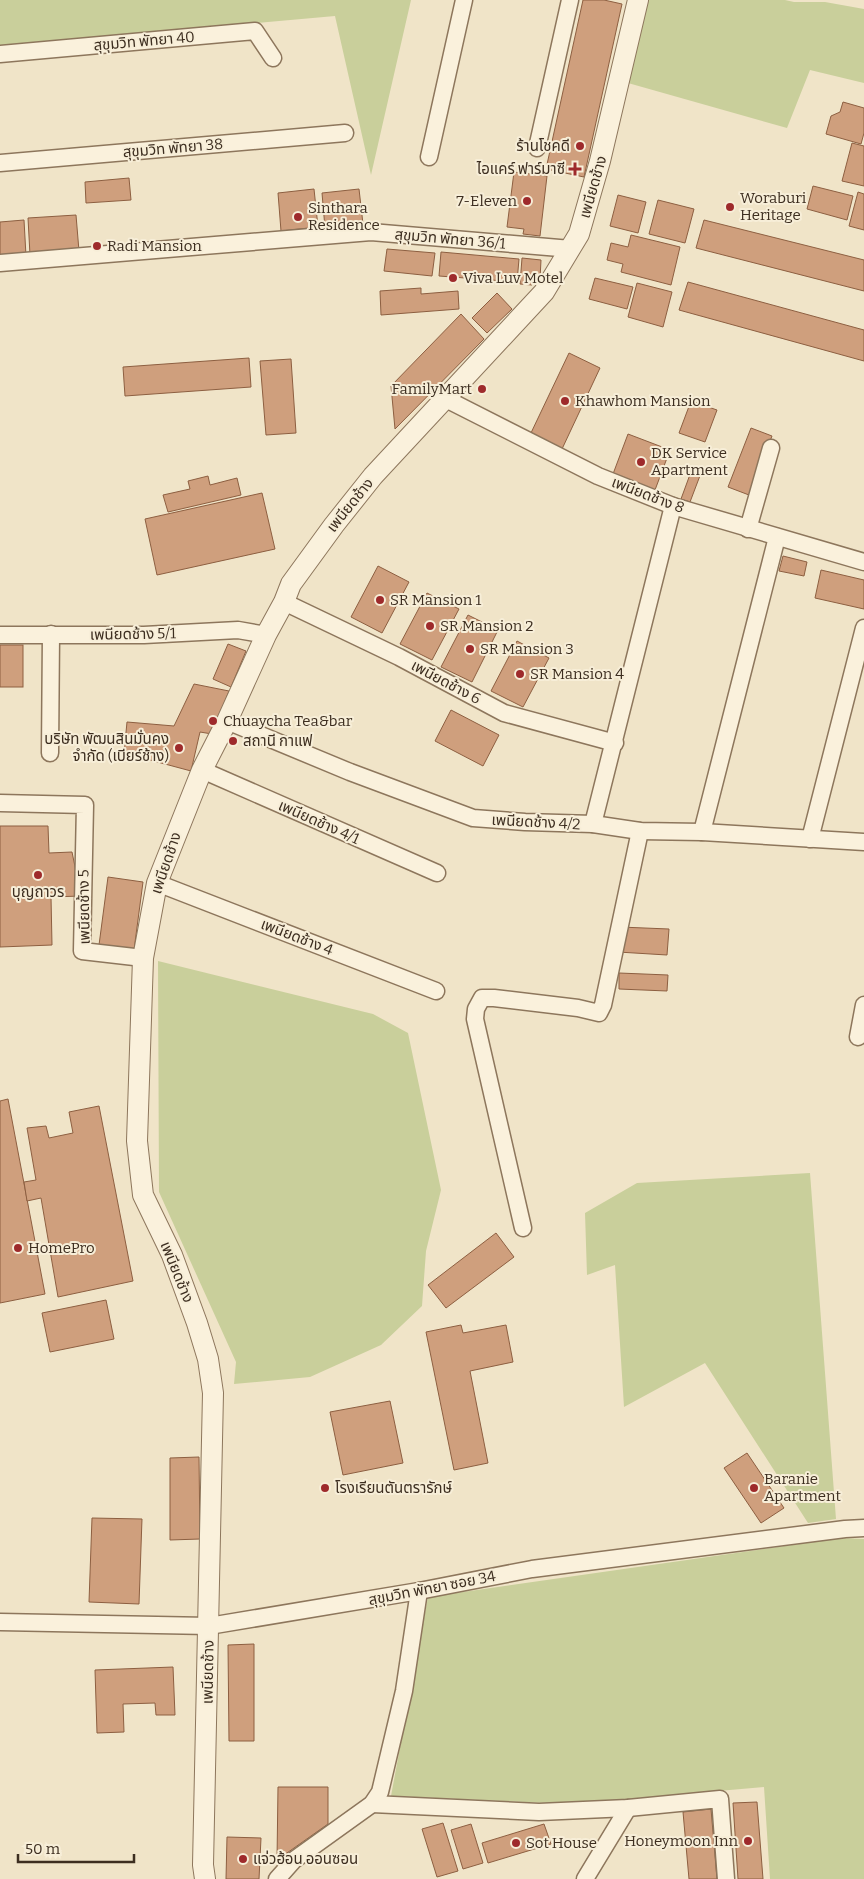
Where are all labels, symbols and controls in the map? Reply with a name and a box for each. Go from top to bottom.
street label: สุขุมวิท พัทยา 40 [93,28,195,54]
street label: สุขุมวิท พัทยา 38 [122,135,224,161]
place label: ร้านโชคดี [516,137,570,155]
marker: ร้านโชคดี [574,140,586,152]
street label: เพนียดช้าง [575,154,611,220]
place label: ไอแคร์ ฟาร์มาซี [476,160,565,178]
marker: ไอแคร์ ฟาร์มาซี [569,163,581,175]
place label: Woraburi Heritage [740,189,807,224]
place label: 7-Eleven [456,192,517,210]
marker: 7-Eleven [521,195,533,207]
place label: Sinthara Residence [308,199,380,234]
marker: Woraburi Heritage [724,201,736,213]
marker: Sinthara Residence [292,211,304,223]
street label: สุขุมวิท พัทยา 36/1 [394,225,506,253]
place label: Radi Mansion [107,237,202,255]
marker: Radi Mansion [91,240,103,252]
place label: Viva Luv Motel [463,269,563,287]
marker: Viva Luv Motel [447,272,459,284]
place label: FamilyMart [392,380,473,398]
marker: FamilyMart [476,383,488,395]
place label: Khawhom Mansion [575,392,711,410]
marker: Khawhom Mansion [559,395,571,407]
place label: DK Service Apartment [651,444,729,479]
marker: DK Service Apartment [635,456,647,468]
street label: เพนียดช้าง 8 [609,473,687,517]
street label: เพนียดช้าง [323,474,377,536]
place label: SR Mansion 1 [390,591,481,609]
marker: SR Mansion 1 [374,594,386,606]
place label: SR Mansion 2 [440,617,533,635]
marker: SR Mansion 2 [424,620,436,632]
street label: เพนียดช้าง 5/1 [90,624,176,644]
place label: SR Mansion 3 [480,640,574,658]
marker: SR Mansion 3 [464,643,476,655]
street label: เพนียดช้าง 6 [408,656,484,708]
place label: SR Mansion 4 [530,665,624,683]
marker: SR Mansion 4 [514,668,526,680]
place label: Chuaycha Tea&bar [223,712,353,730]
marker: Chuaycha Tea&bar [207,715,219,727]
place label: บริษัท พัฒนสินมั่นคง จำกัด (เบียร์ช้าง) [44,729,169,765]
place label: สถานี กาแฟ [243,732,312,750]
marker: สถานี กาแฟ [227,735,239,747]
marker: บริษัท พัฒนสินมั่นคง จำกัด (เบียร์ช้าง) [173,742,185,754]
street label: เพนียดช้าง 4/1 [276,796,362,848]
street label: เพนียดช้าง 4/2 [491,811,581,833]
street label: เพนียดช้าง [147,830,185,896]
marker: บุญถาวร [32,869,44,881]
street label: เพนียดช้าง 5 [74,869,94,945]
place label: บุญถาวร [12,883,64,901]
street label: เพนียดช้าง 4 [258,915,336,959]
place label: HomePro [28,1239,95,1257]
street label: เพนียดช้าง [157,1239,197,1305]
marker: HomePro [12,1242,24,1254]
place label: Baranie Apartment [764,1470,842,1505]
place label: โรงเรียนตันตรารักษ์ [335,1479,453,1497]
marker: โรงเรียนตันตรารักษ์ [319,1482,331,1494]
marker: Baranie Apartment [748,1482,760,1494]
street label: สุขุมวิท พัทยา ซอย 34 [367,1567,497,1609]
street label: เพนียดช้าง [198,1640,218,1704]
scale bar [18,1832,134,1864]
place label: Honeymoon Inn [624,1832,738,1850]
place label: Sot House [526,1834,597,1852]
marker: Honeymoon Inn [742,1835,754,1847]
marker: Sot House [510,1837,522,1849]
text: 50 m [25,1840,61,1858]
place label: แจ่วฮ้อน ออนซอน [253,1850,358,1868]
marker: แจ่วฮ้อน ออนซอน [237,1853,249,1865]

